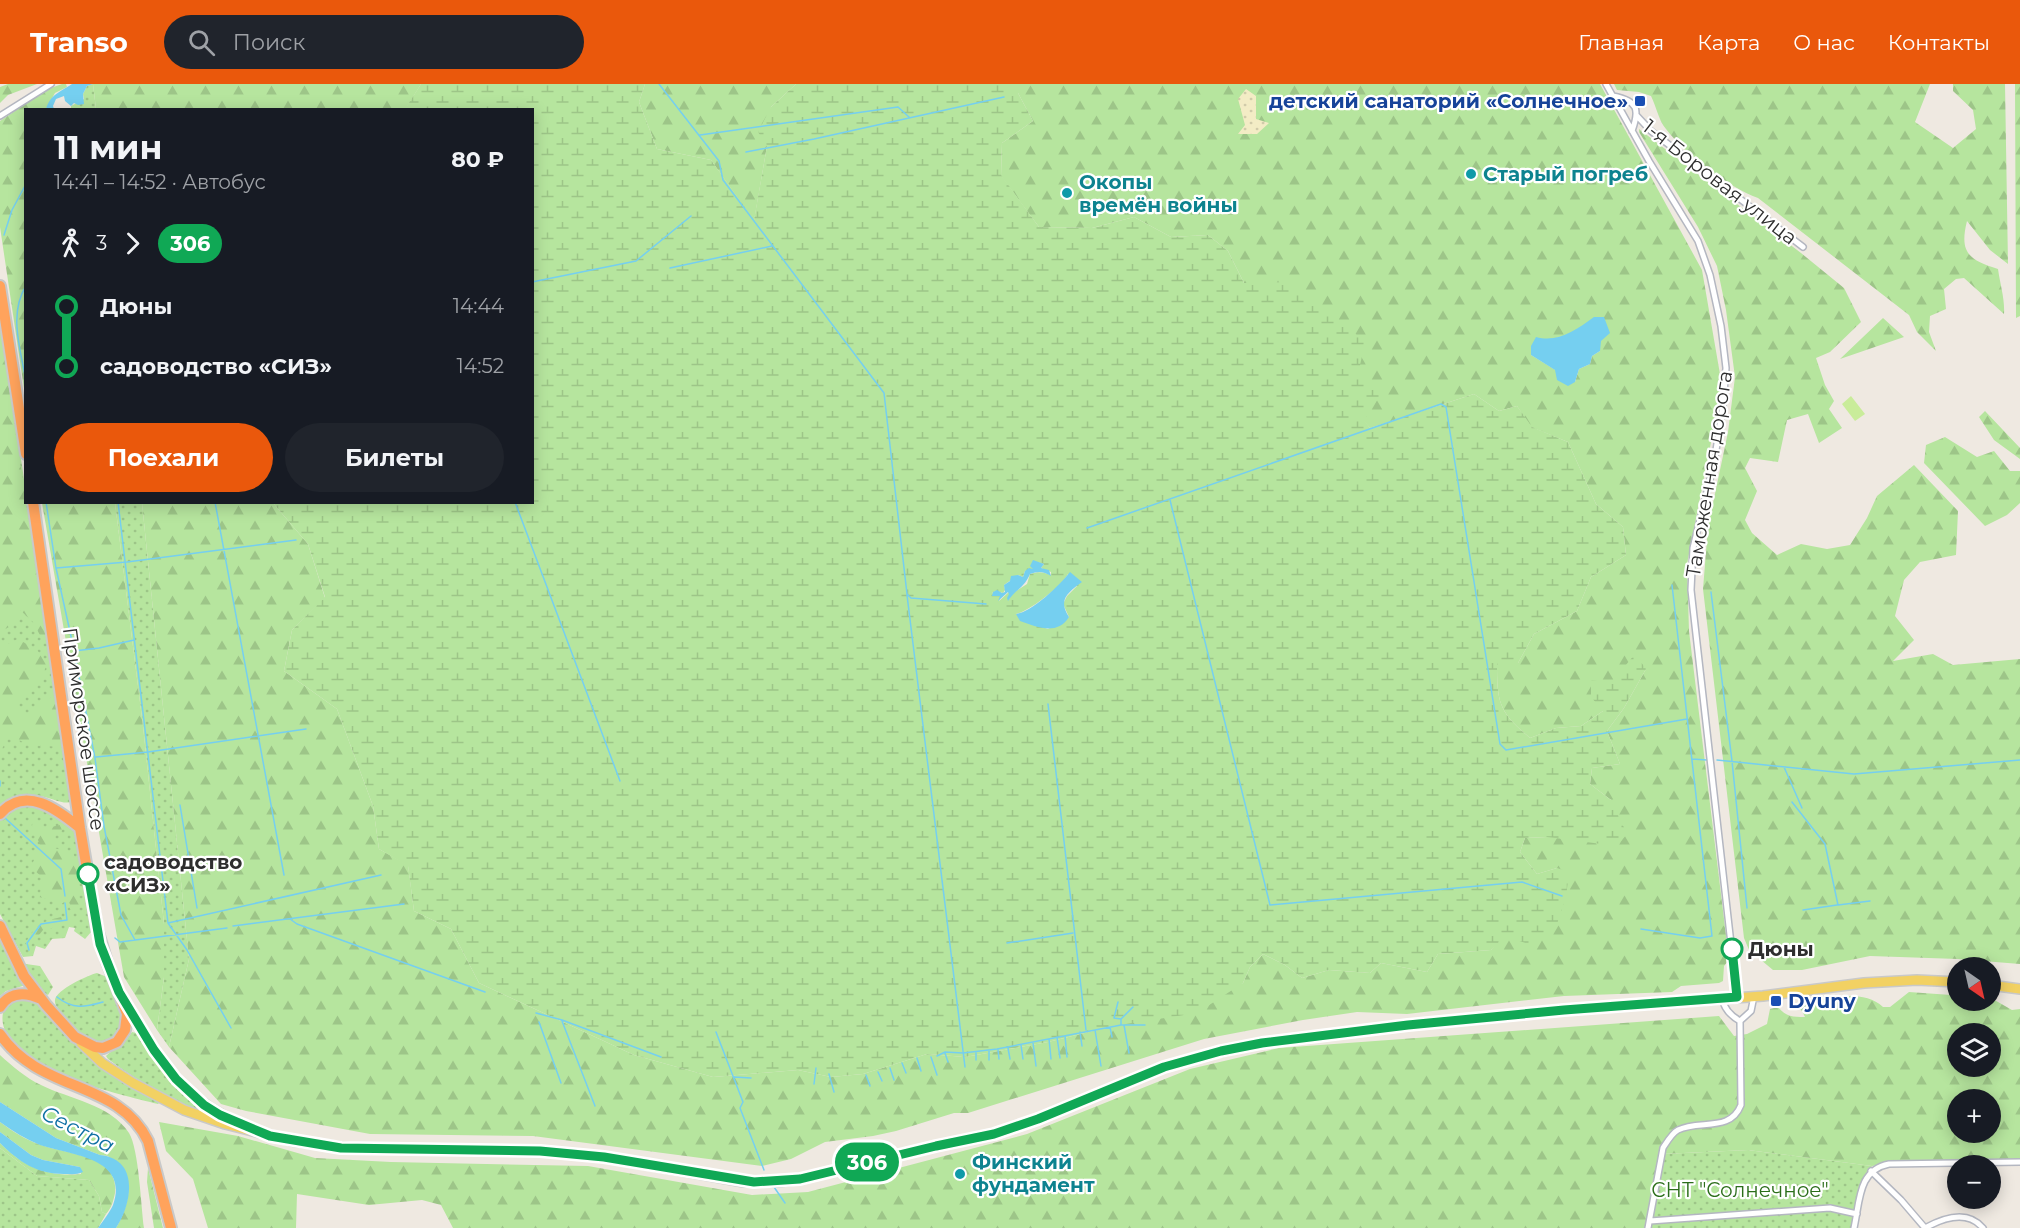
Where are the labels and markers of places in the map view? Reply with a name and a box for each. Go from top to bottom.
place label: детский санаторий «Солнечное» [1269,89,1628,113]
marker: детский санаторий «Солнечное» [1633,94,1647,108]
place label: Старый погреб [1483,162,1648,186]
marker: Старый погреб [1464,167,1478,181]
place label: Окопы времён войны [1079,170,1238,217]
marker: Окопы времён войны [1060,186,1074,200]
place label: садоводство «СИЗ» [104,850,242,897]
marker: садоводство «СИЗ» [77,863,99,885]
place label: Дюны [1748,937,1814,961]
marker: Дюны [1721,938,1743,960]
place label: Dyuny [1788,989,1857,1013]
marker: Dyuny [1769,994,1783,1008]
place label: Финский фундамент [972,1150,1095,1197]
marker: Финский фундамент [953,1167,967,1181]

